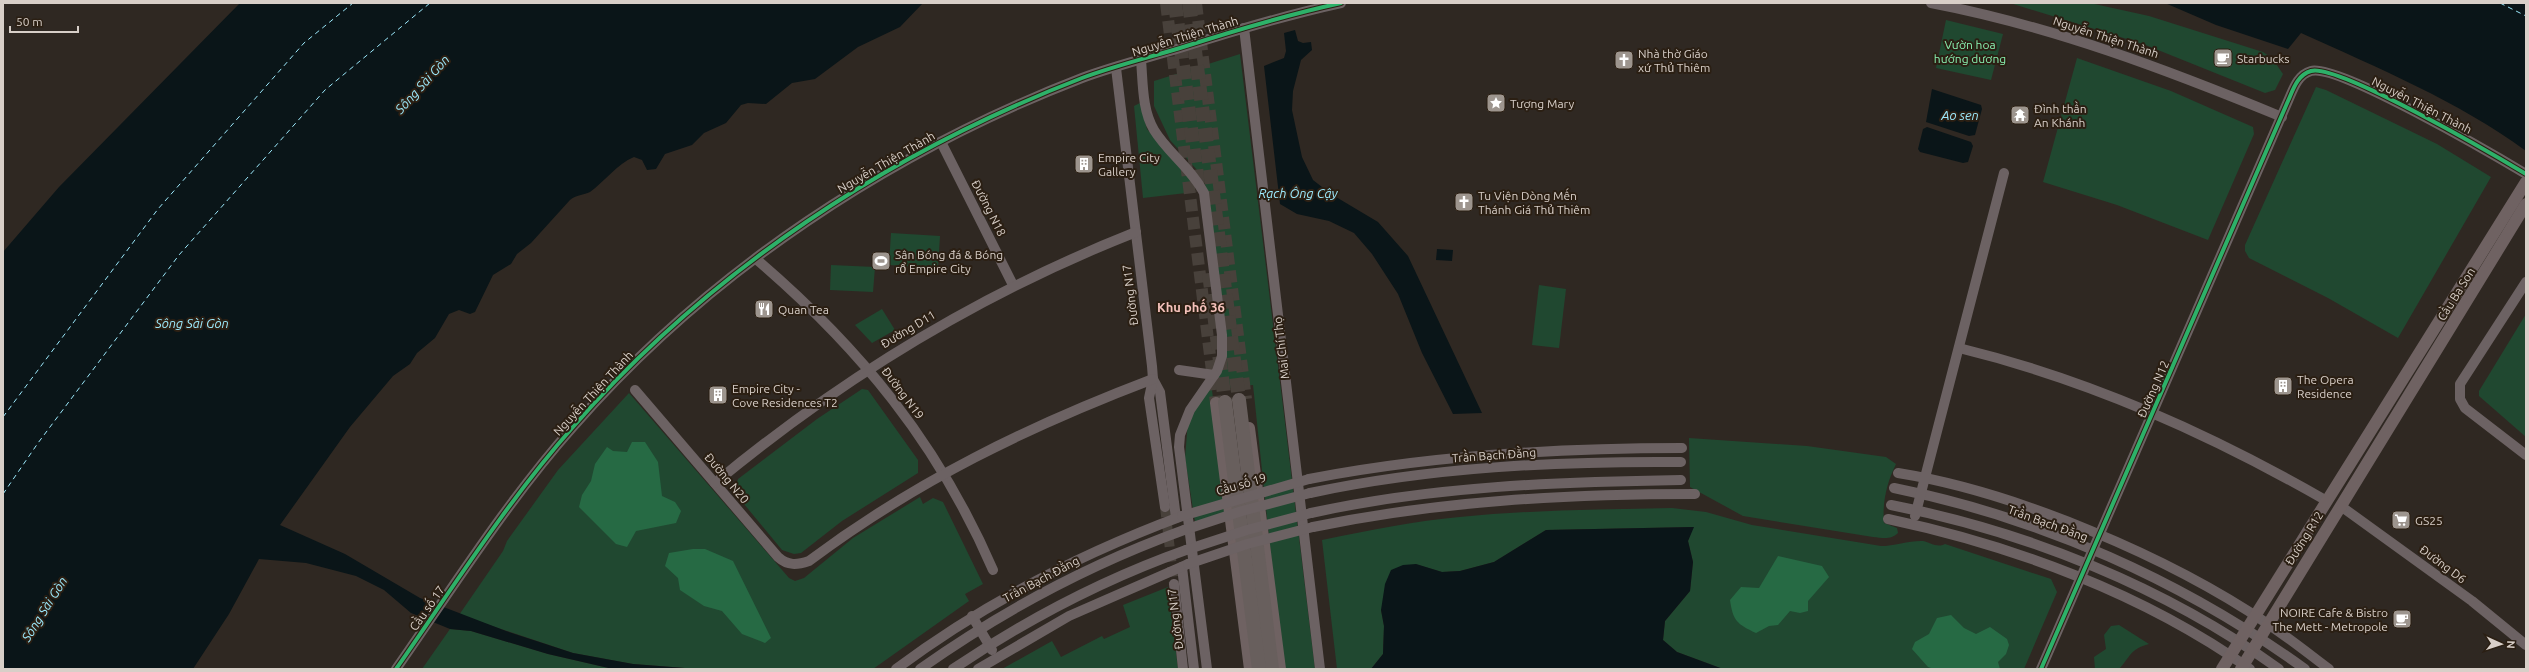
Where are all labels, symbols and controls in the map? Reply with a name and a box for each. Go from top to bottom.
scale bar [10,8,78,34]
street label: Nguyễn Thiện Thành [1130,14,1240,59]
street label: Nguyễn Thiện Thành [2051,14,2160,61]
text: 50 m [16,15,43,28]
park label: Vườn hoa hướng dương [1934,38,2006,65]
place label: Nhà thờ Giáo xứ Thủ Thiêm [1638,47,1710,74]
cafe icon: Starbucks [2212,47,2234,69]
church icon: Nhà thờ Giáo xứ Thủ Thiêm [1613,49,1635,71]
water label: Sông Sài Gòn [392,52,452,117]
place label: Starbucks [2237,52,2289,65]
street label: Nguyễn Thiện Thành [2369,74,2474,137]
place icon: Tượng Mary [1485,92,1507,114]
place label: Tượng Mary [1510,97,1574,111]
place label: Đình thần An Khánh [2034,101,2087,129]
temple icon: Đình thần An Khánh [2009,104,2031,126]
water label: Ao sen [1940,108,1979,122]
street label: Nguyễn Thiện Thành [835,129,938,196]
place label: Empire City Gallery [1098,151,1160,178]
building icon: Empire City Gallery [1073,153,1095,175]
street label: Đường N18 [969,178,1009,238]
water label: Rạch Ông Cậy [1258,186,1338,201]
place label: Tu Viện Dòng Mến Thánh Giá Thủ Thiêm [1478,188,1590,216]
church icon: Tu Viện Dòng Mến Thánh Giá Thủ Thiêm [1453,191,1475,213]
place label: Sân Bóng đá & Bóng rổ Empire City [895,248,1003,275]
sports icon: Sân Bóng đá & Bóng rổ Empire City [870,250,892,272]
street label: Đường N17 [1120,264,1140,326]
street label: Cầu Ba Son [2434,265,2477,323]
restaurant icon: Quan Tea [753,298,775,320]
district label: Khu phố 36 [1157,298,1225,314]
place label: Quan Tea [778,303,829,316]
street label: Đường D11 [878,308,938,350]
water label: Sông Sài Gòn [154,316,229,330]
street label: Mai Chí Thọ [1271,316,1292,380]
street label: Nguyễn Thiện Thành [551,348,636,438]
street label: Đường N12 [2135,358,2171,420]
street label: Đường N19 [879,365,927,421]
place label: The Opera Residence [2297,373,2354,400]
building icon: The Opera Residence [2272,375,2294,397]
place label: Empire City - Cove Residences T2 [732,382,838,409]
building icon: Empire City - Cove Residences T2 [707,384,729,406]
street label: Trần Bạch Đằng [1452,445,1536,465]
street label: Đường N20 [702,450,752,506]
street label: Cầu số 19 [1214,470,1268,497]
street label: Trần Bạch Đằng [2006,502,2090,544]
street label: Đường R12 [2283,509,2325,567]
supermarket icon: GS25 [2390,509,2412,531]
place label: GS25 [2415,514,2443,527]
street label: Đường D6 [2417,542,2469,586]
street label: Trần Bạch Đằng [1000,553,1082,605]
water label: Sông Sài Gòn [18,574,69,645]
street label: Cầu số 17 [406,583,447,633]
street label: Đường N17 [1165,588,1185,650]
place label: NOIRE Cafe & Bistro The Mett - Metropole [2273,606,2388,633]
cafe icon: NOIRE Cafe & Bistro The Mett - Metropole [2391,608,2413,630]
north arrow [2481,624,2521,664]
text: N [2505,640,2517,649]

